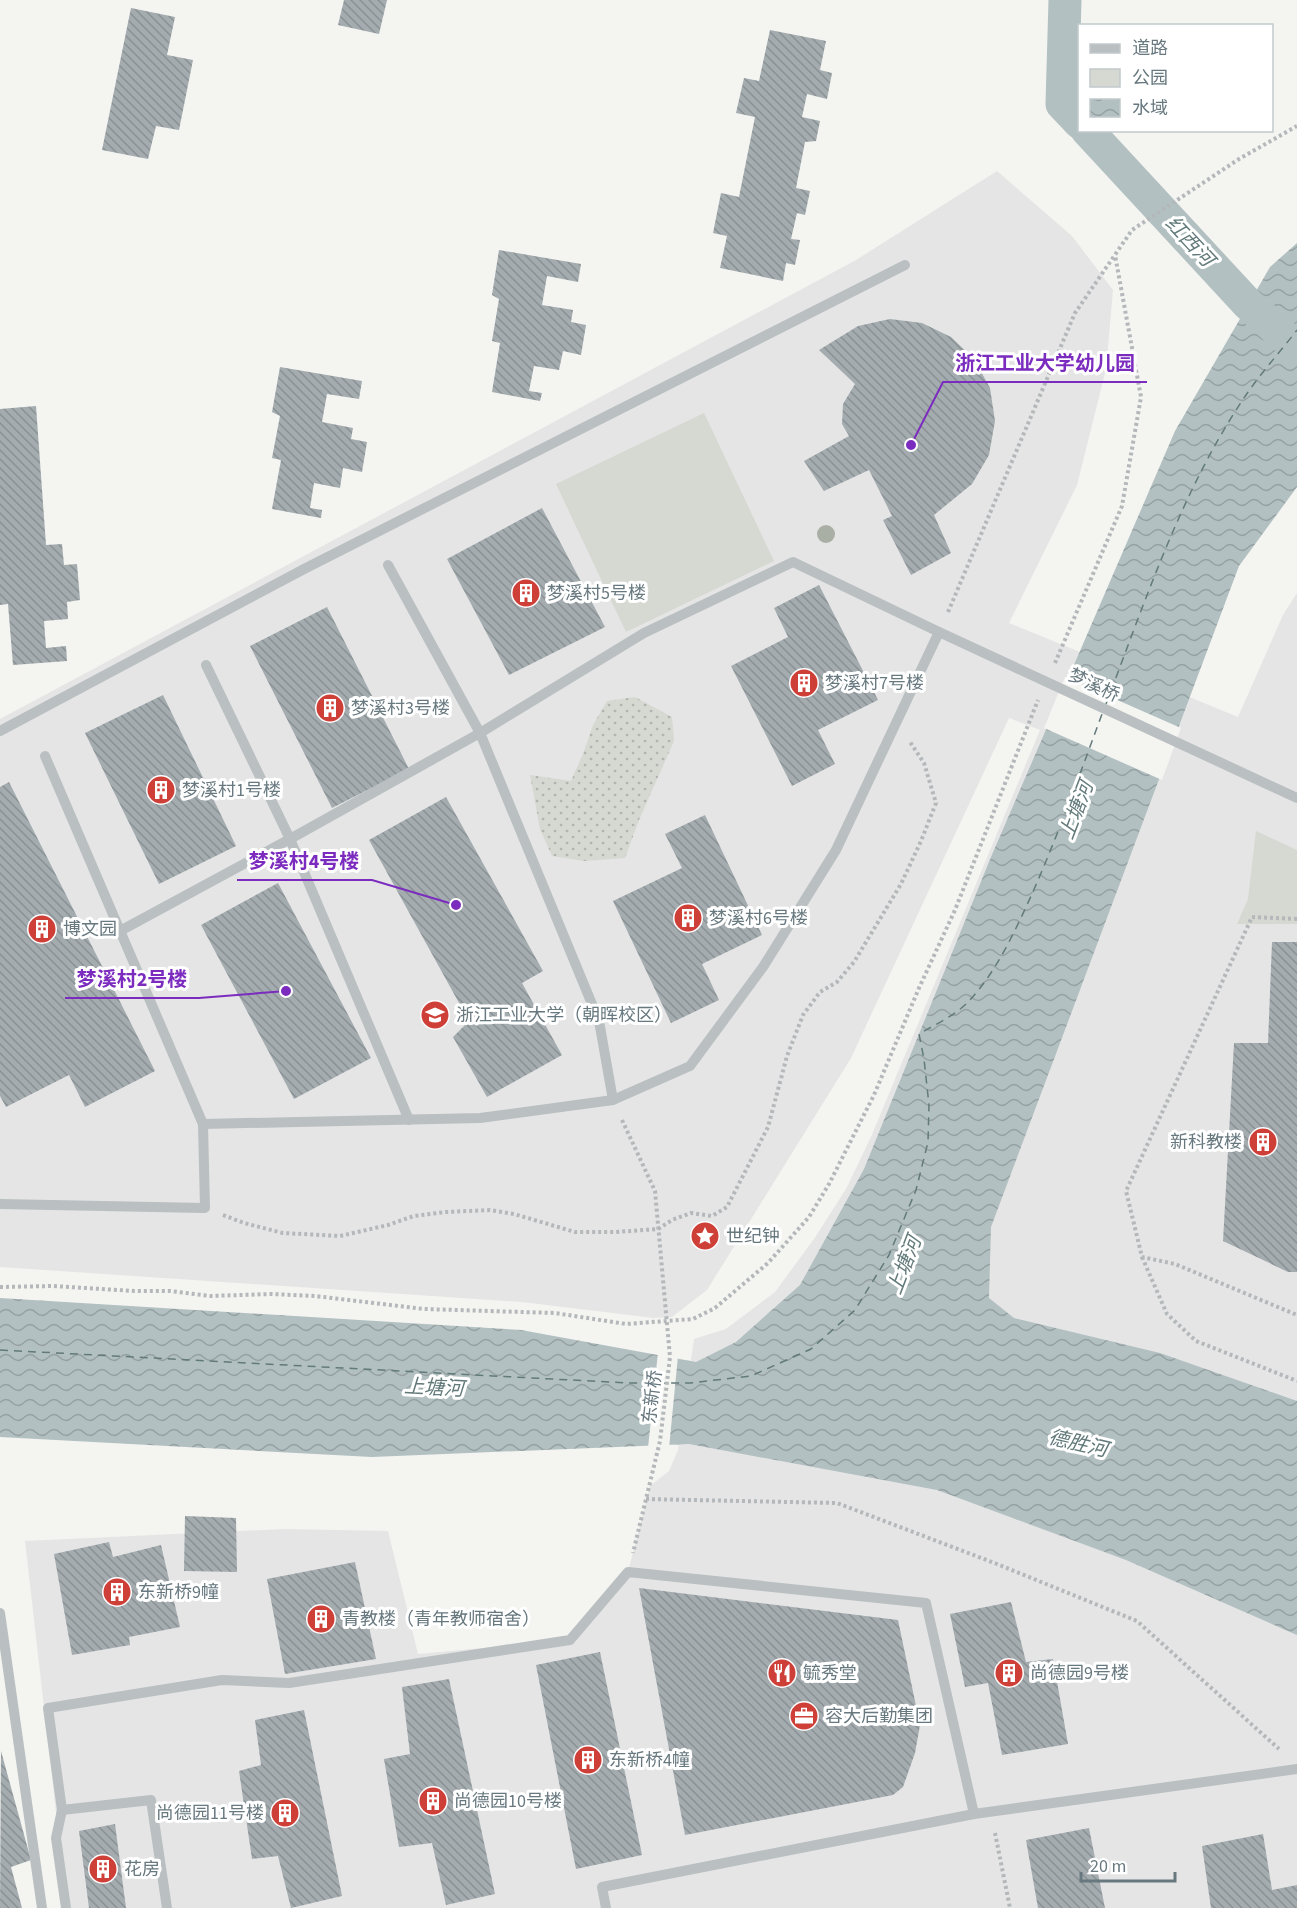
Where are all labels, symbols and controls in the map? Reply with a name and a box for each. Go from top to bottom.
legend [1078,24,1273,132]
text: 道路 [1132,36,1168,61]
text: 公园 [1132,66,1168,91]
text: 水域 [1132,96,1168,121]
water label: 红西河 [1159,210,1223,276]
callout: 浙江工业大学幼儿园 [943,344,1147,382]
text: 浙江工业大学幼儿园 [955,350,1135,378]
building icon: 梦溪村5号楼 [510,577,542,609]
place label: 梦溪村5号楼 [547,581,646,606]
street label: 梦溪桥 [1064,663,1124,708]
building icon: 梦溪村7号楼 [788,667,820,699]
place label: 梦溪村7号楼 [825,671,924,696]
building icon: 梦溪村3号楼 [314,692,346,724]
place label: 梦溪村3号楼 [351,696,450,721]
building icon: 梦溪村1号楼 [145,774,177,806]
water label: 上塘河 [1053,774,1102,843]
place label: 梦溪村1号楼 [182,778,281,803]
callout: 梦溪村4号楼 [237,842,372,880]
text: 梦溪村4号楼 [249,848,359,876]
building icon: 梦溪村6号楼 [672,902,704,934]
place label: 梦溪村6号楼 [709,906,808,931]
building icon: 博文园 [26,913,58,945]
place label: 博文园 [63,917,117,942]
callout: 梦溪村2号楼 [65,960,199,998]
text: 梦溪村2号楼 [77,966,187,994]
school or university icon: 浙江工业大学（朝晖校区） [419,999,451,1031]
place label: 浙江工业大学（朝晖校区） [456,1003,672,1028]
building icon: 新科教楼 [1247,1126,1279,1158]
place label: 新科教楼 [1170,1130,1242,1155]
place icon: 世纪钟 [689,1220,721,1252]
place label: 世纪钟 [726,1224,780,1249]
water label: 上塘河 [881,1229,930,1298]
street label: 东新桥 [637,1369,668,1425]
water label: 上塘河 [403,1372,469,1404]
water label: 德胜河 [1045,1424,1114,1465]
building icon: 东新桥9幢 [101,1576,133,1608]
place label: 东新桥9幢 [138,1580,219,1605]
building icon: 青教楼（青年教师宿舍） [305,1603,337,1635]
place label: 青教楼（青年教师宿舍） [342,1607,540,1632]
restaurant icon: 毓秀堂 [766,1657,798,1689]
building icon: 尚德园9号楼 [993,1657,1025,1689]
place label: 毓秀堂 [803,1661,857,1686]
place label: 尚德园9号楼 [1030,1661,1129,1686]
office icon: 容大后勤集团 [788,1700,820,1732]
place label: 容大后勤集团 [825,1704,933,1729]
building icon: 东新桥4幢 [572,1744,604,1776]
place label: 东新桥4幢 [609,1748,690,1773]
building icon: 尚德园10号楼 [417,1785,449,1817]
place label: 尚德园10号楼 [454,1789,562,1814]
building icon: 尚德园11号楼 [269,1797,301,1829]
place label: 尚德园11号楼 [156,1801,264,1826]
scale bar [1081,1845,1176,1883]
building icon: 花房 [87,1853,119,1885]
text: 20 m [1090,1854,1126,1879]
place label: 花房 [124,1857,160,1882]

